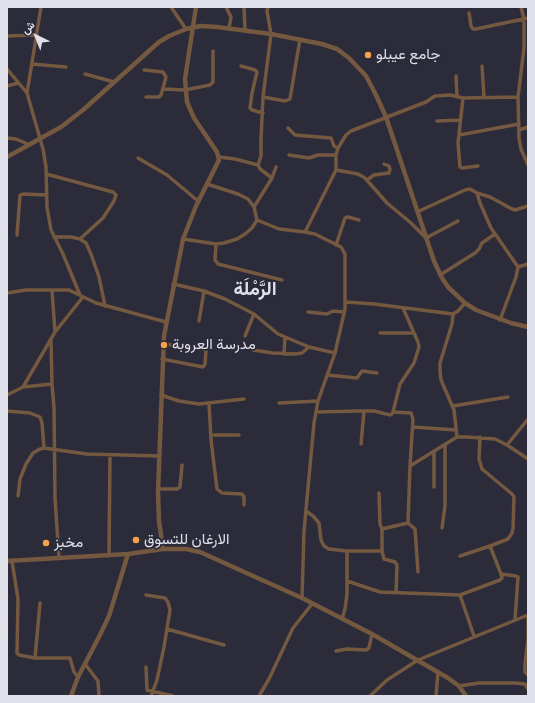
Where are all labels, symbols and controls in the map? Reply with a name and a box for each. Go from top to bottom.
north arrow [16,16,56,56]
text: ش [18,18,37,37]
place label: جامع عيبلو [376,46,440,64]
marker: جامع عيبلو [363,50,373,60]
district label: الرَّمْلَة [233,278,277,300]
place label: مدرسة العروبة [172,336,256,354]
marker: مدرسة العروبة [159,340,169,350]
place label: الارغان للتسوق [144,531,229,549]
place label: مخبز [54,534,83,552]
marker: الارغان للتسوق [131,535,141,545]
marker: مخبز [41,538,51,548]

